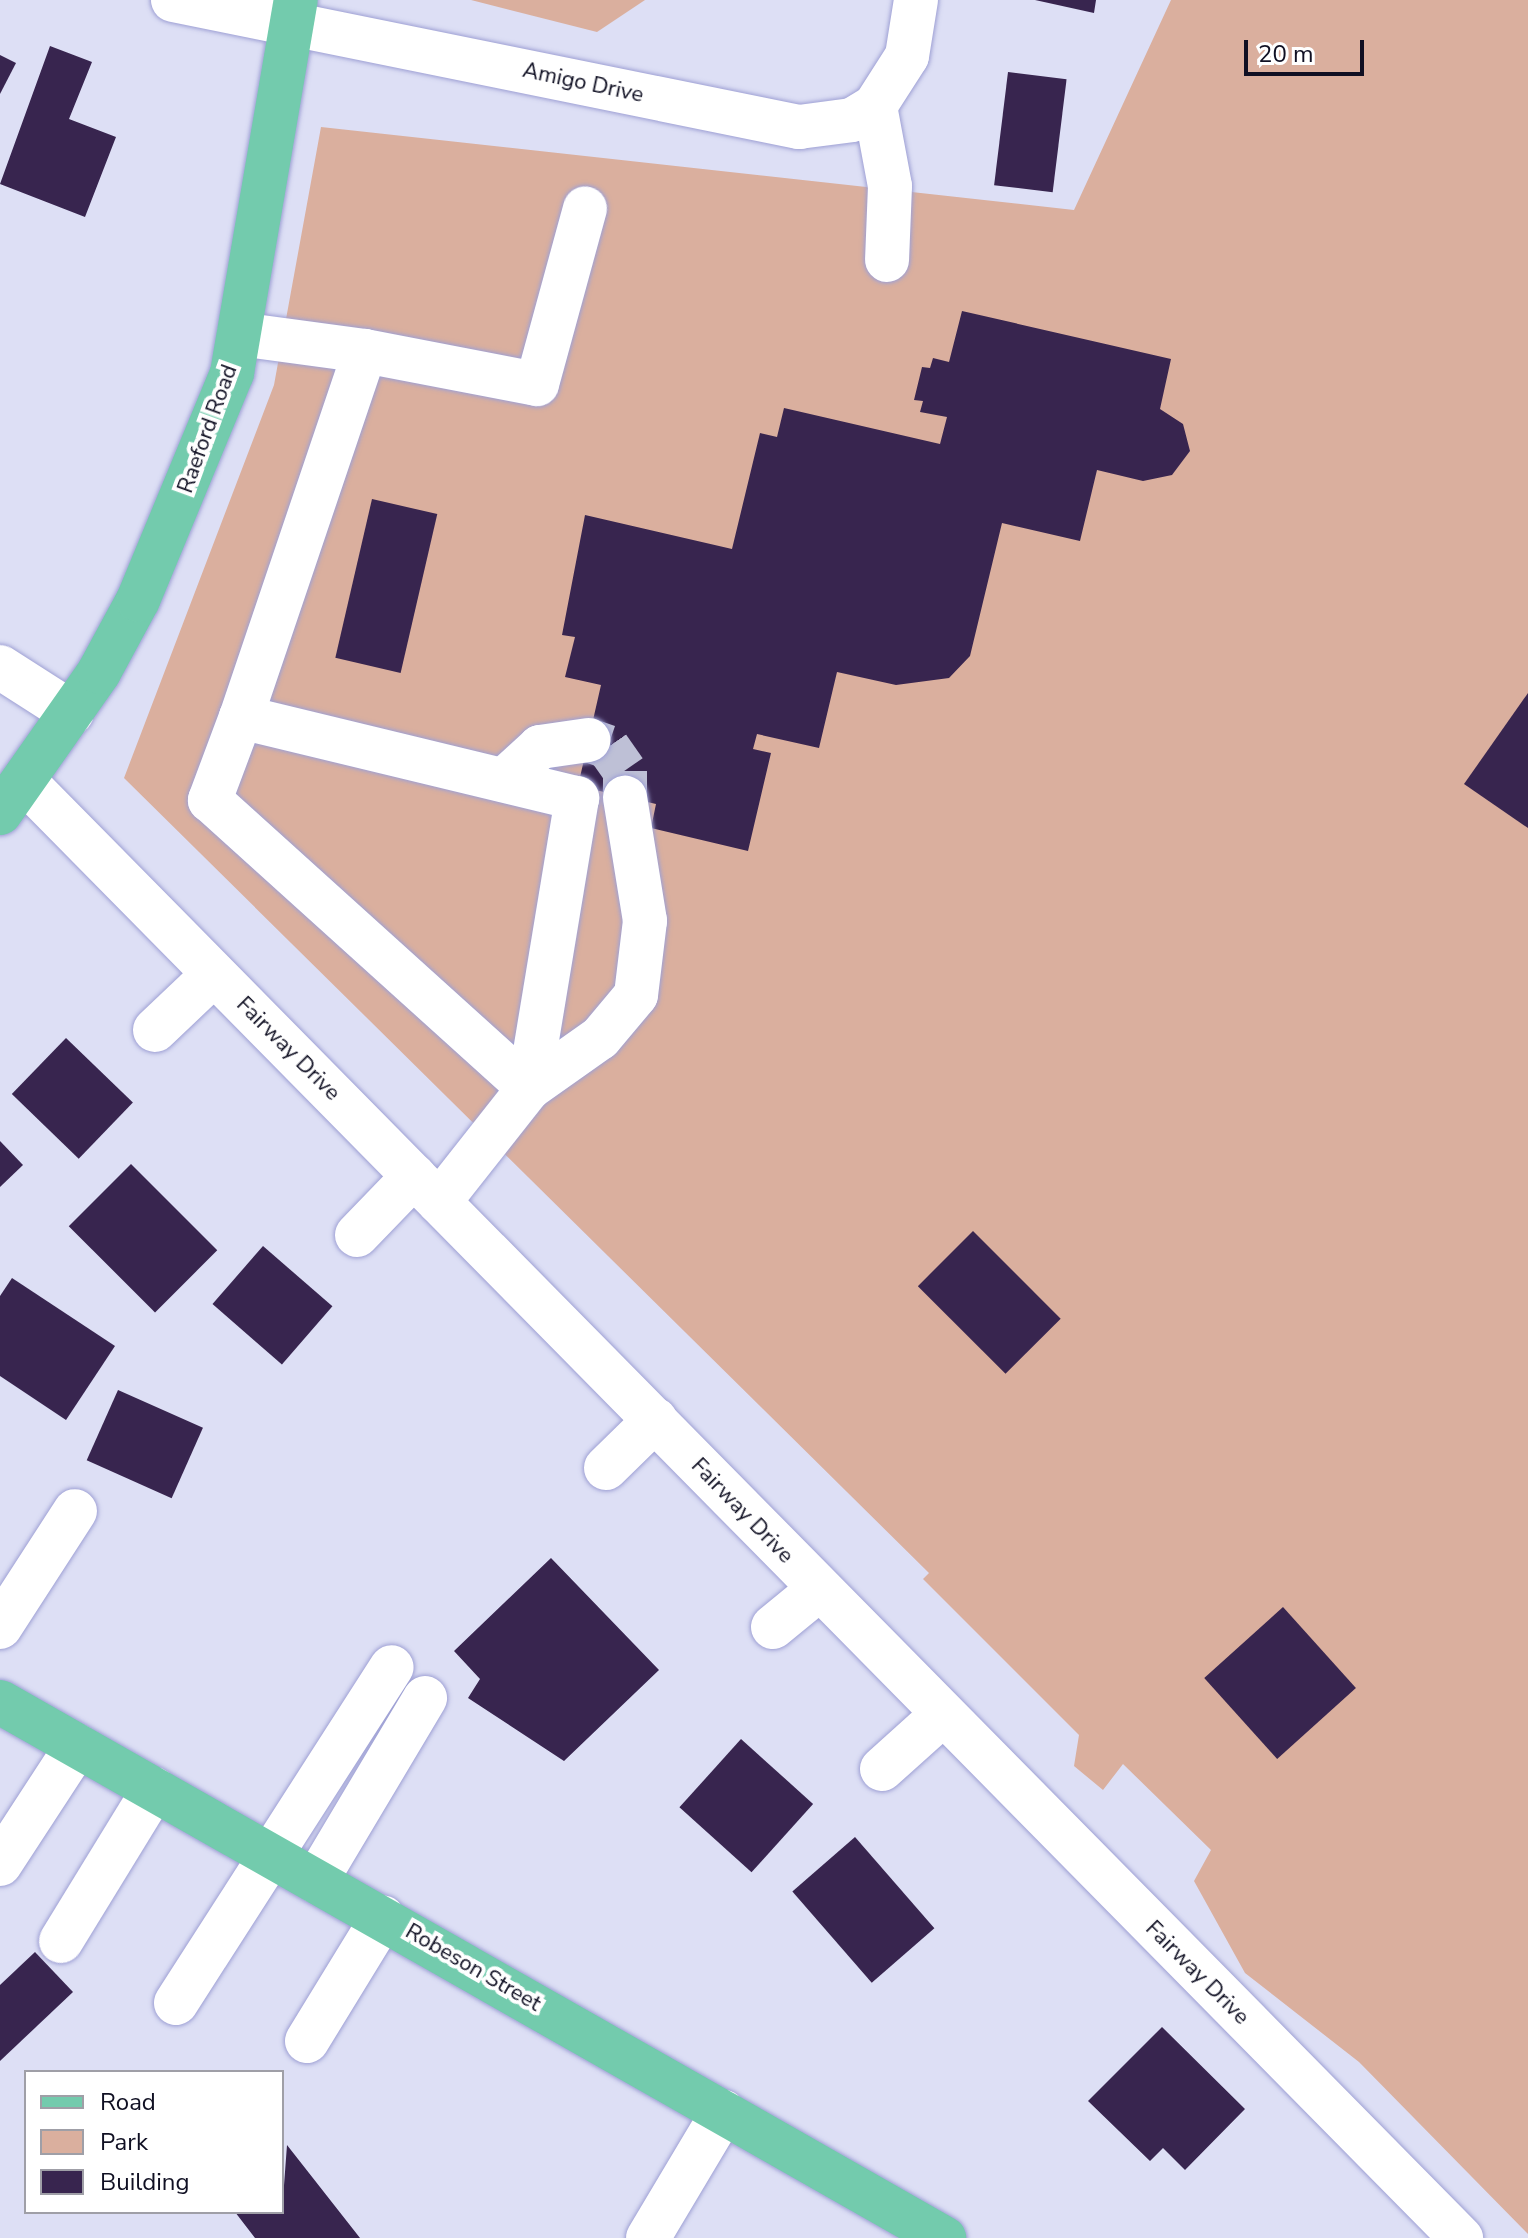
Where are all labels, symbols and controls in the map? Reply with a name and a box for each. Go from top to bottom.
scale bar [1248,24,1368,74]
text: 20 m [1258,38,1314,70]
street label: Amigo Drive [520,57,646,109]
street label: Raeford Road [173,361,243,497]
street label: Fairway Drive [231,992,345,1106]
street label: Fairway Drive [685,1453,799,1569]
street label: Fairway Drive [1140,1916,1254,2030]
street label: Robeson Street [400,1919,546,2017]
legend [24,2070,284,2214]
text: Road [100,2086,156,2118]
text: Park [100,2126,148,2158]
text: Building [100,2166,190,2198]

